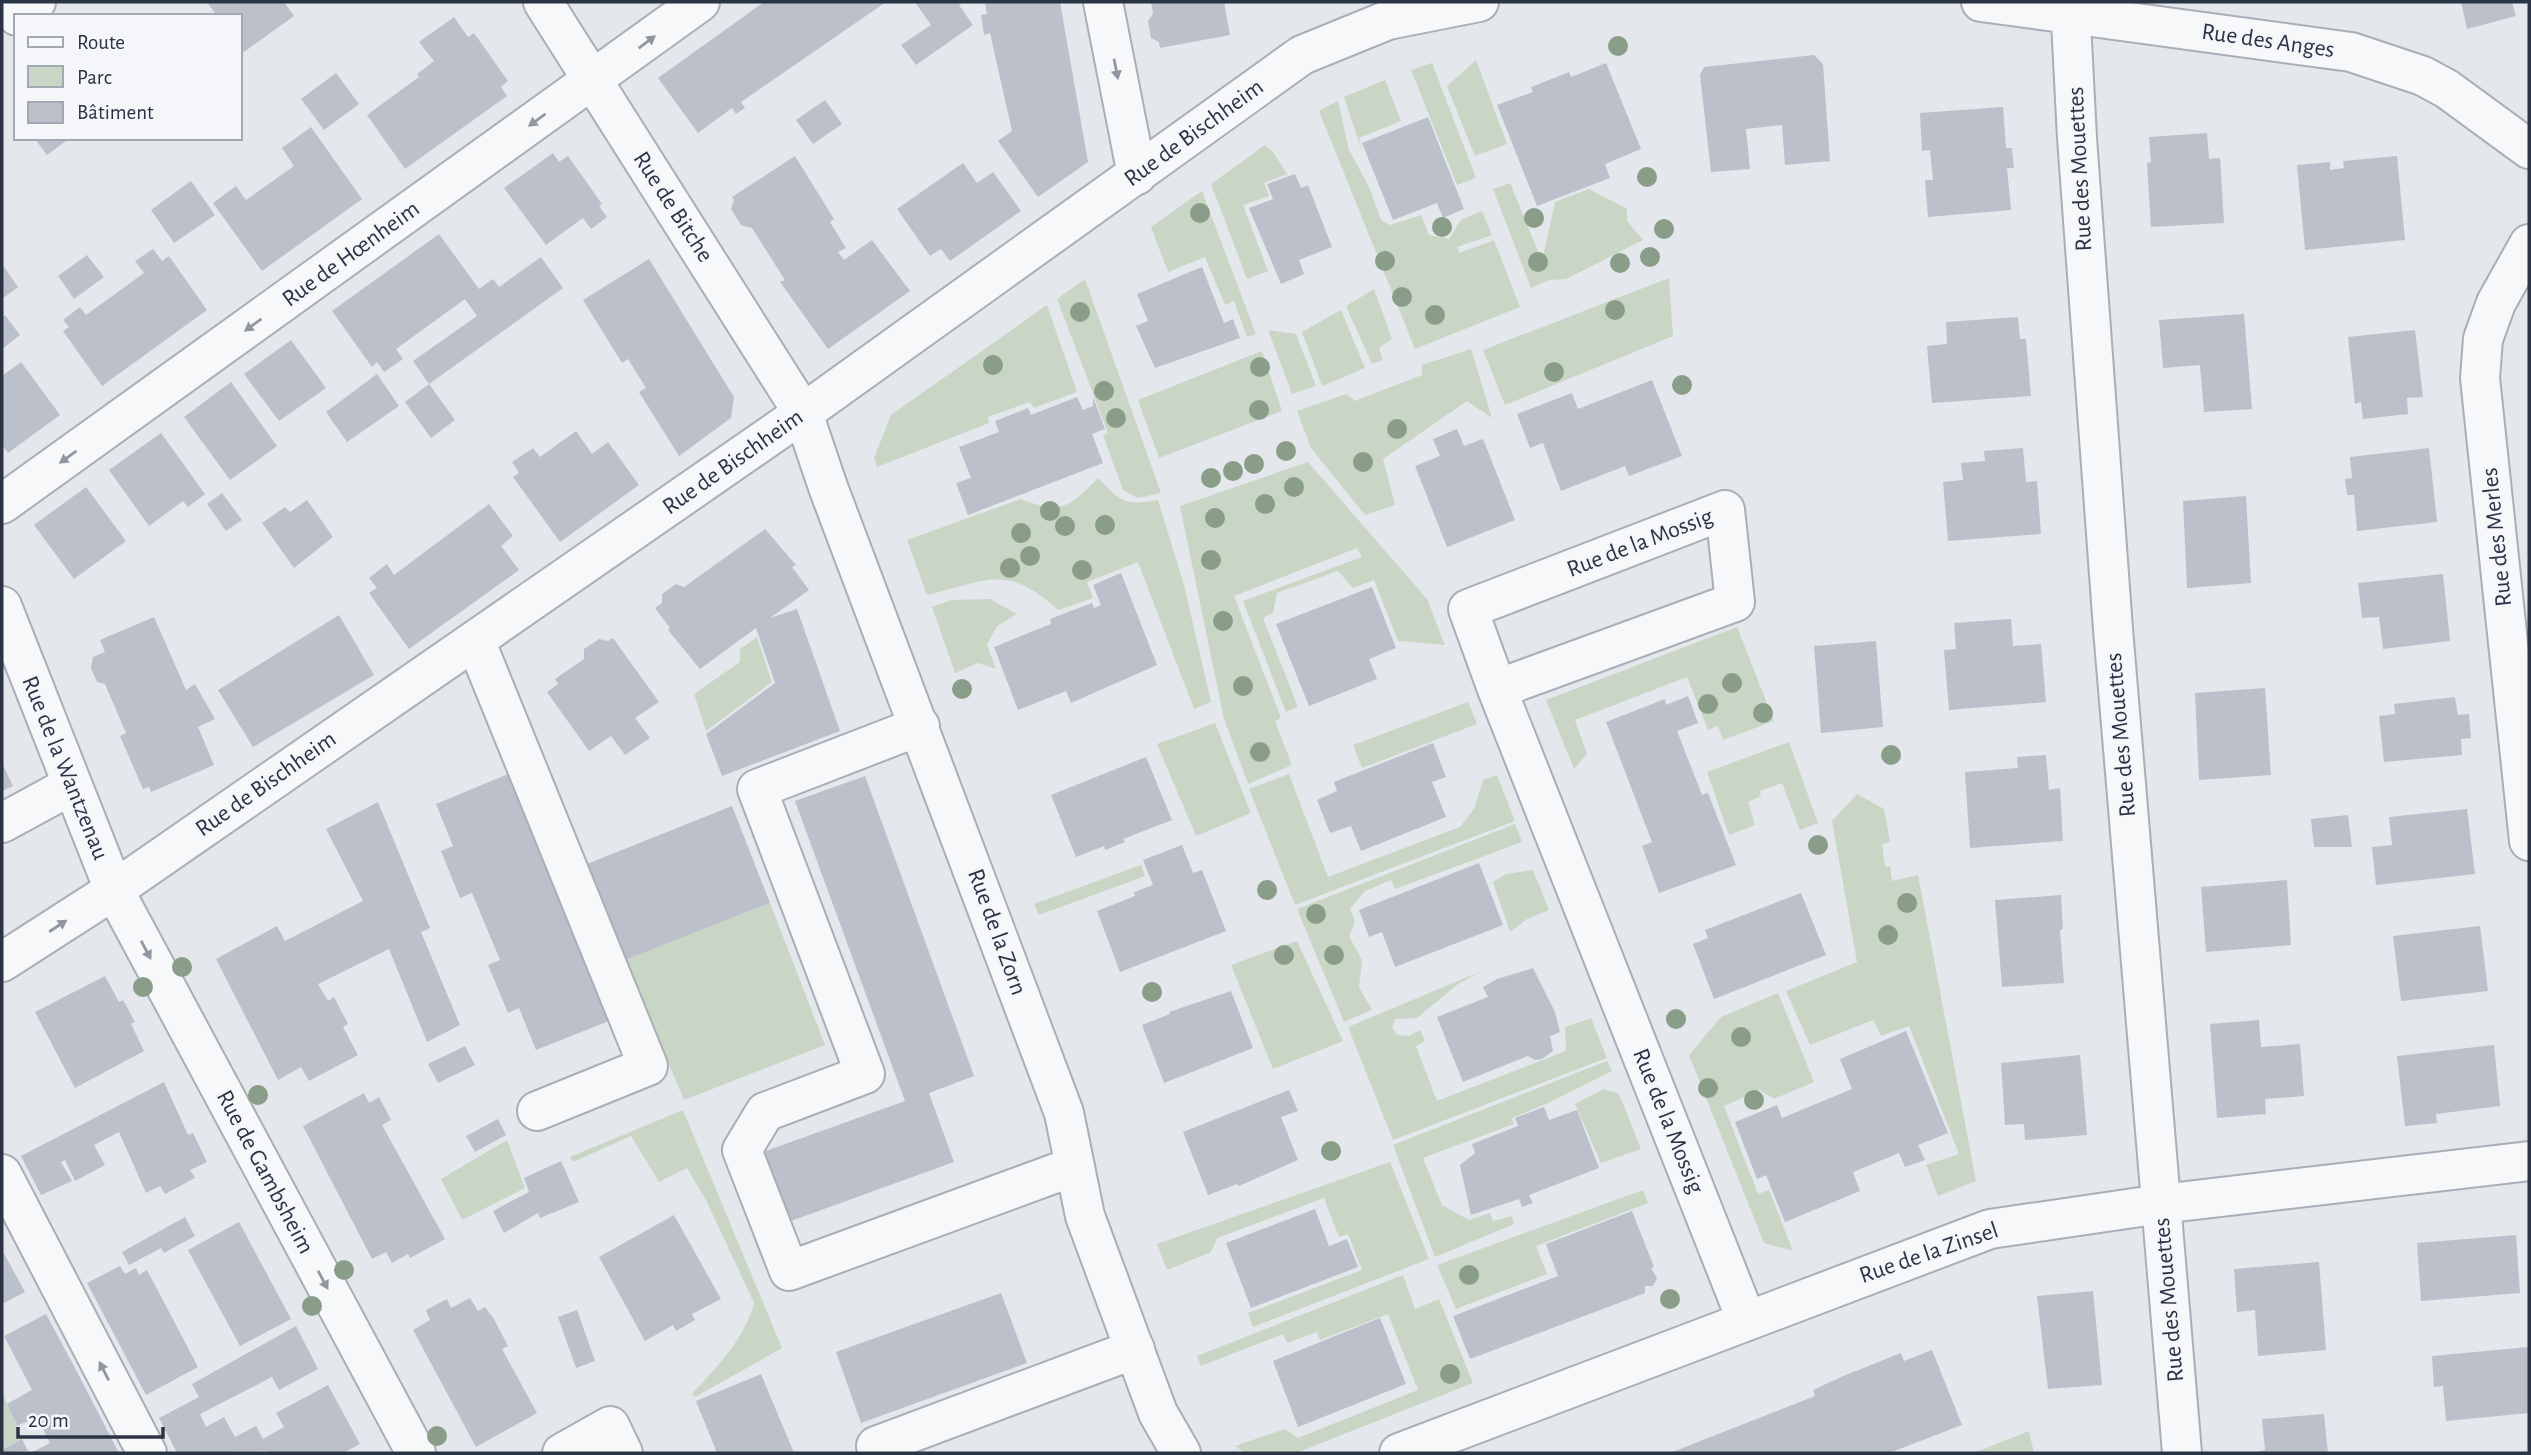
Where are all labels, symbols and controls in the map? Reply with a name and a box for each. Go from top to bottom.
legend [14,14,242,140]
street label: Rue des Anges [2200,20,2336,62]
text: Route [77,32,125,53]
one-way arrow [638,35,656,49]
one-way arrow [1111,58,1122,80]
text: Parc [77,67,112,88]
street label: Rue de Bischheim [1120,75,1268,191]
street label: Rue des Mouettes [2064,86,2096,252]
text: Bâtiment [77,102,154,123]
one-way arrow [528,113,546,127]
street label: Rue de Bitche [629,147,717,267]
street label: Rue de Hœnheim [278,196,424,312]
one-way arrow [244,317,262,332]
street label: Rue de Bischheim [658,405,808,519]
one-way arrow [59,450,77,464]
street label: Rue des Merles [2478,466,2516,608]
street label: Rue de la Mossig [1564,504,1716,582]
street label: Rue des Mouettes [2102,652,2140,818]
street label: Rue de la Wantzenau [17,673,113,863]
street label: Rue de Bischheim [191,727,341,841]
street label: Rue de la Zorn [963,866,1031,998]
one-way arrow [48,919,67,932]
one-way arrow [140,940,151,960]
street label: Rue de la Mossig [1628,1045,1708,1197]
street label: Rue de Gambsheim [212,1086,318,1258]
street label: Rue des Mouettes [2150,1217,2188,1383]
street label: Rue de la Zinsel [1856,1218,2002,1288]
one-way arrow [317,1270,329,1290]
one-way arrow [99,1361,110,1381]
scale bar [18,1396,163,1440]
text: 20 m [28,1410,69,1431]

